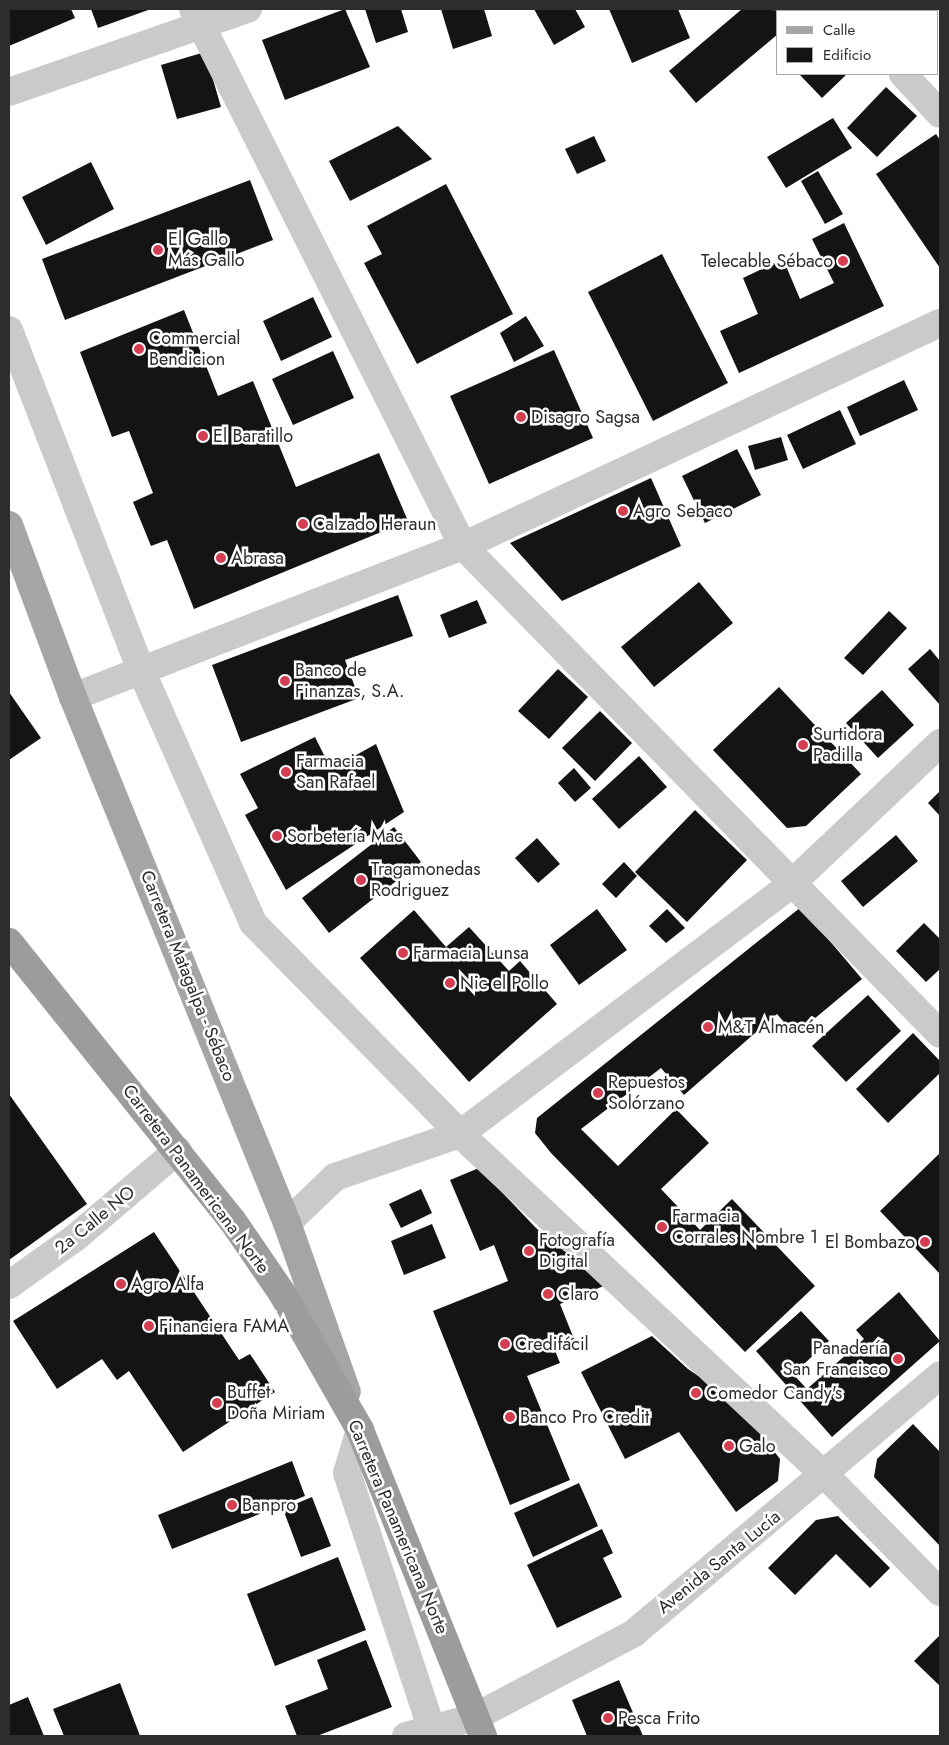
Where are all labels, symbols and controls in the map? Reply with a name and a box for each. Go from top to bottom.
legend [776,10,939,75]
text: Calle [823,19,855,41]
text: Edificio [823,44,871,66]
place label: El Gallo Más Gallo [168,229,245,272]
marker: El Gallo Más Gallo [152,244,164,256]
place label: Telecable Sébaco [701,250,833,272]
marker: Telecable Sébaco [837,255,849,267]
place label: Commercial Bendicion [149,328,240,370]
marker: Commercial Bendicion [133,343,145,355]
place label: Disagro Sagsa [531,406,640,428]
marker: Disagro Sagsa [515,411,527,423]
place label: El Baratillo [213,425,293,447]
marker: El Baratillo [197,430,209,442]
place label: Agro Sebaco [633,500,733,522]
marker: Agro Sebaco [617,505,629,517]
place label: Calzado Heraun [313,513,436,535]
marker: Calzado Heraun [297,518,309,530]
place label: Abrasa [231,547,284,569]
marker: Abrasa [215,552,227,564]
place label: Banco de Finanzas, S.A. [295,660,404,702]
marker: Banco de Finanzas, S.A. [279,675,291,687]
place label: Surtidora Padilla [813,724,882,766]
marker: Surtidora Padilla [797,739,809,751]
place label: Farmacia San Rafael [296,751,375,794]
marker: Farmacia San Rafael [280,766,292,778]
place label: Sorbetería Mac [287,825,403,847]
marker: Sorbetería Mac [271,830,283,842]
place label: Tragamonedas Rodriguez [371,859,480,902]
street label: Carretera Matagalpa - Sébaco [136,867,240,1085]
marker: Tragamonedas Rodriguez [355,874,367,886]
place label: Farmacia Lunsa [413,942,529,964]
marker: Farmacia Lunsa [397,947,409,959]
place label: Nic el Pollo [460,972,549,994]
marker: Nic el Pollo [444,977,456,989]
place label: M&T Almacén [718,1016,825,1038]
marker: M&T Almacén [702,1021,714,1033]
place label: Repuestos Solórzano [608,1072,685,1114]
street label: Carretera Panamericana Norte [118,1080,274,1278]
marker: Repuestos Solórzano [592,1087,604,1099]
street label: 2a Calle NO [51,1181,139,1259]
place label: Farmacia Corrales Nombre 1 [672,1206,818,1248]
marker: Farmacia Corrales Nombre 1 [656,1221,668,1233]
place label: Fotografía Digital [539,1230,615,1272]
place label: El Bombazo [825,1231,915,1253]
marker: El Bombazo [919,1236,931,1248]
marker: Fotografía Digital [523,1245,535,1257]
place label: Agro Alfa [131,1273,204,1295]
marker: Agro Alfa [115,1278,127,1290]
place label: Claro [558,1283,599,1305]
marker: Claro [542,1288,554,1300]
place label: Financiera FAMA [159,1315,289,1337]
marker: Financiera FAMA [143,1320,155,1332]
place label: Credifácil [515,1333,589,1355]
marker: Credifácil [499,1338,511,1350]
place label: Panadería San Francisco [783,1338,888,1380]
marker: Panadería San Francisco [892,1353,904,1365]
place label: Buffet Doña Miriam [227,1382,325,1425]
place label: Comedor Candy's [706,1382,842,1404]
marker: Comedor Candy's [690,1387,702,1399]
marker: Buffet Doña Miriam [211,1397,223,1409]
place label: Banco Pro Credit [520,1406,649,1428]
marker: Banco Pro Credit [504,1411,516,1423]
street label: Carretera Panamericana Norte [343,1417,453,1637]
place label: Galo [739,1435,776,1457]
marker: Galo [723,1440,735,1452]
place label: Banpro [242,1494,296,1516]
marker: Banpro [226,1499,238,1511]
street label: Avenida Santa Lucía [653,1506,785,1618]
place label: Pesca Frito [618,1707,700,1729]
marker: Pesca Frito [602,1712,614,1724]

